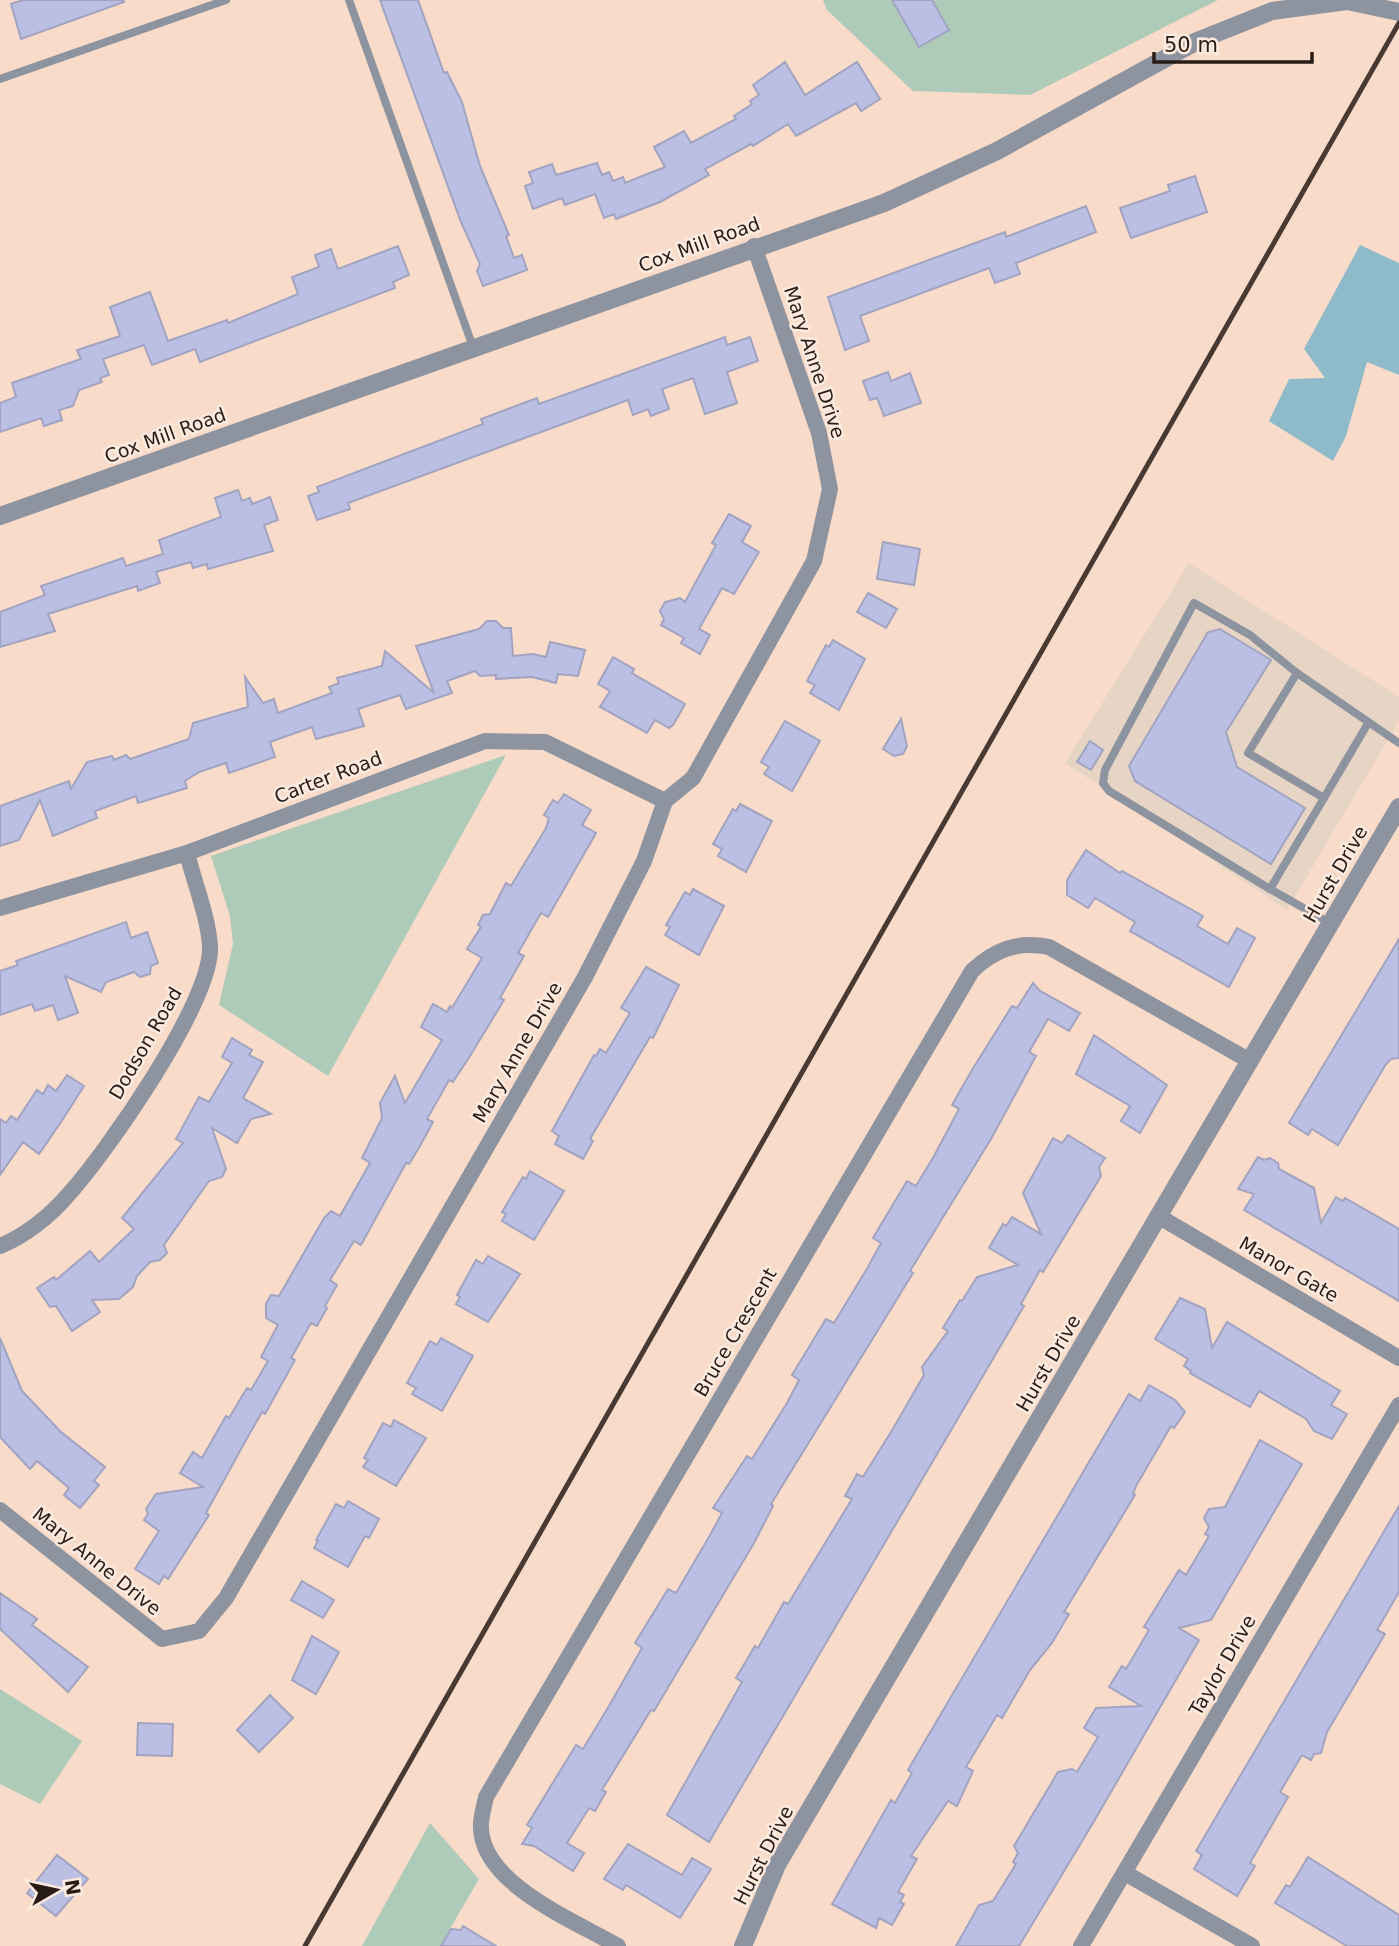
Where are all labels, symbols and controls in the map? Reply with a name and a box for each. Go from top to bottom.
scale bar [1154,21,1312,65]
text: 50 m [1164,33,1218,57]
street label: Cox Mill Road [635,212,763,276]
street label: Mary Anne Drive [780,283,850,441]
street label: Cox Mill Road [101,403,229,467]
street label: Carter Road [271,746,385,808]
street label: Hurst Drive [1298,822,1372,926]
street label: Mary Anne Drive [468,978,566,1126]
street label: Dodson Road [104,983,186,1103]
street label: Manor Gate [1235,1232,1343,1306]
street label: Bruce Crescent [689,1264,781,1400]
street label: Hurst Drive [1011,1311,1085,1415]
street label: Mary Anne Drive [28,1503,166,1619]
street label: Taylor Drive [1184,1611,1260,1720]
street label: Hurst Drive [729,1802,797,1908]
north arrow [21,1855,91,1925]
text: N [61,1878,85,1897]

